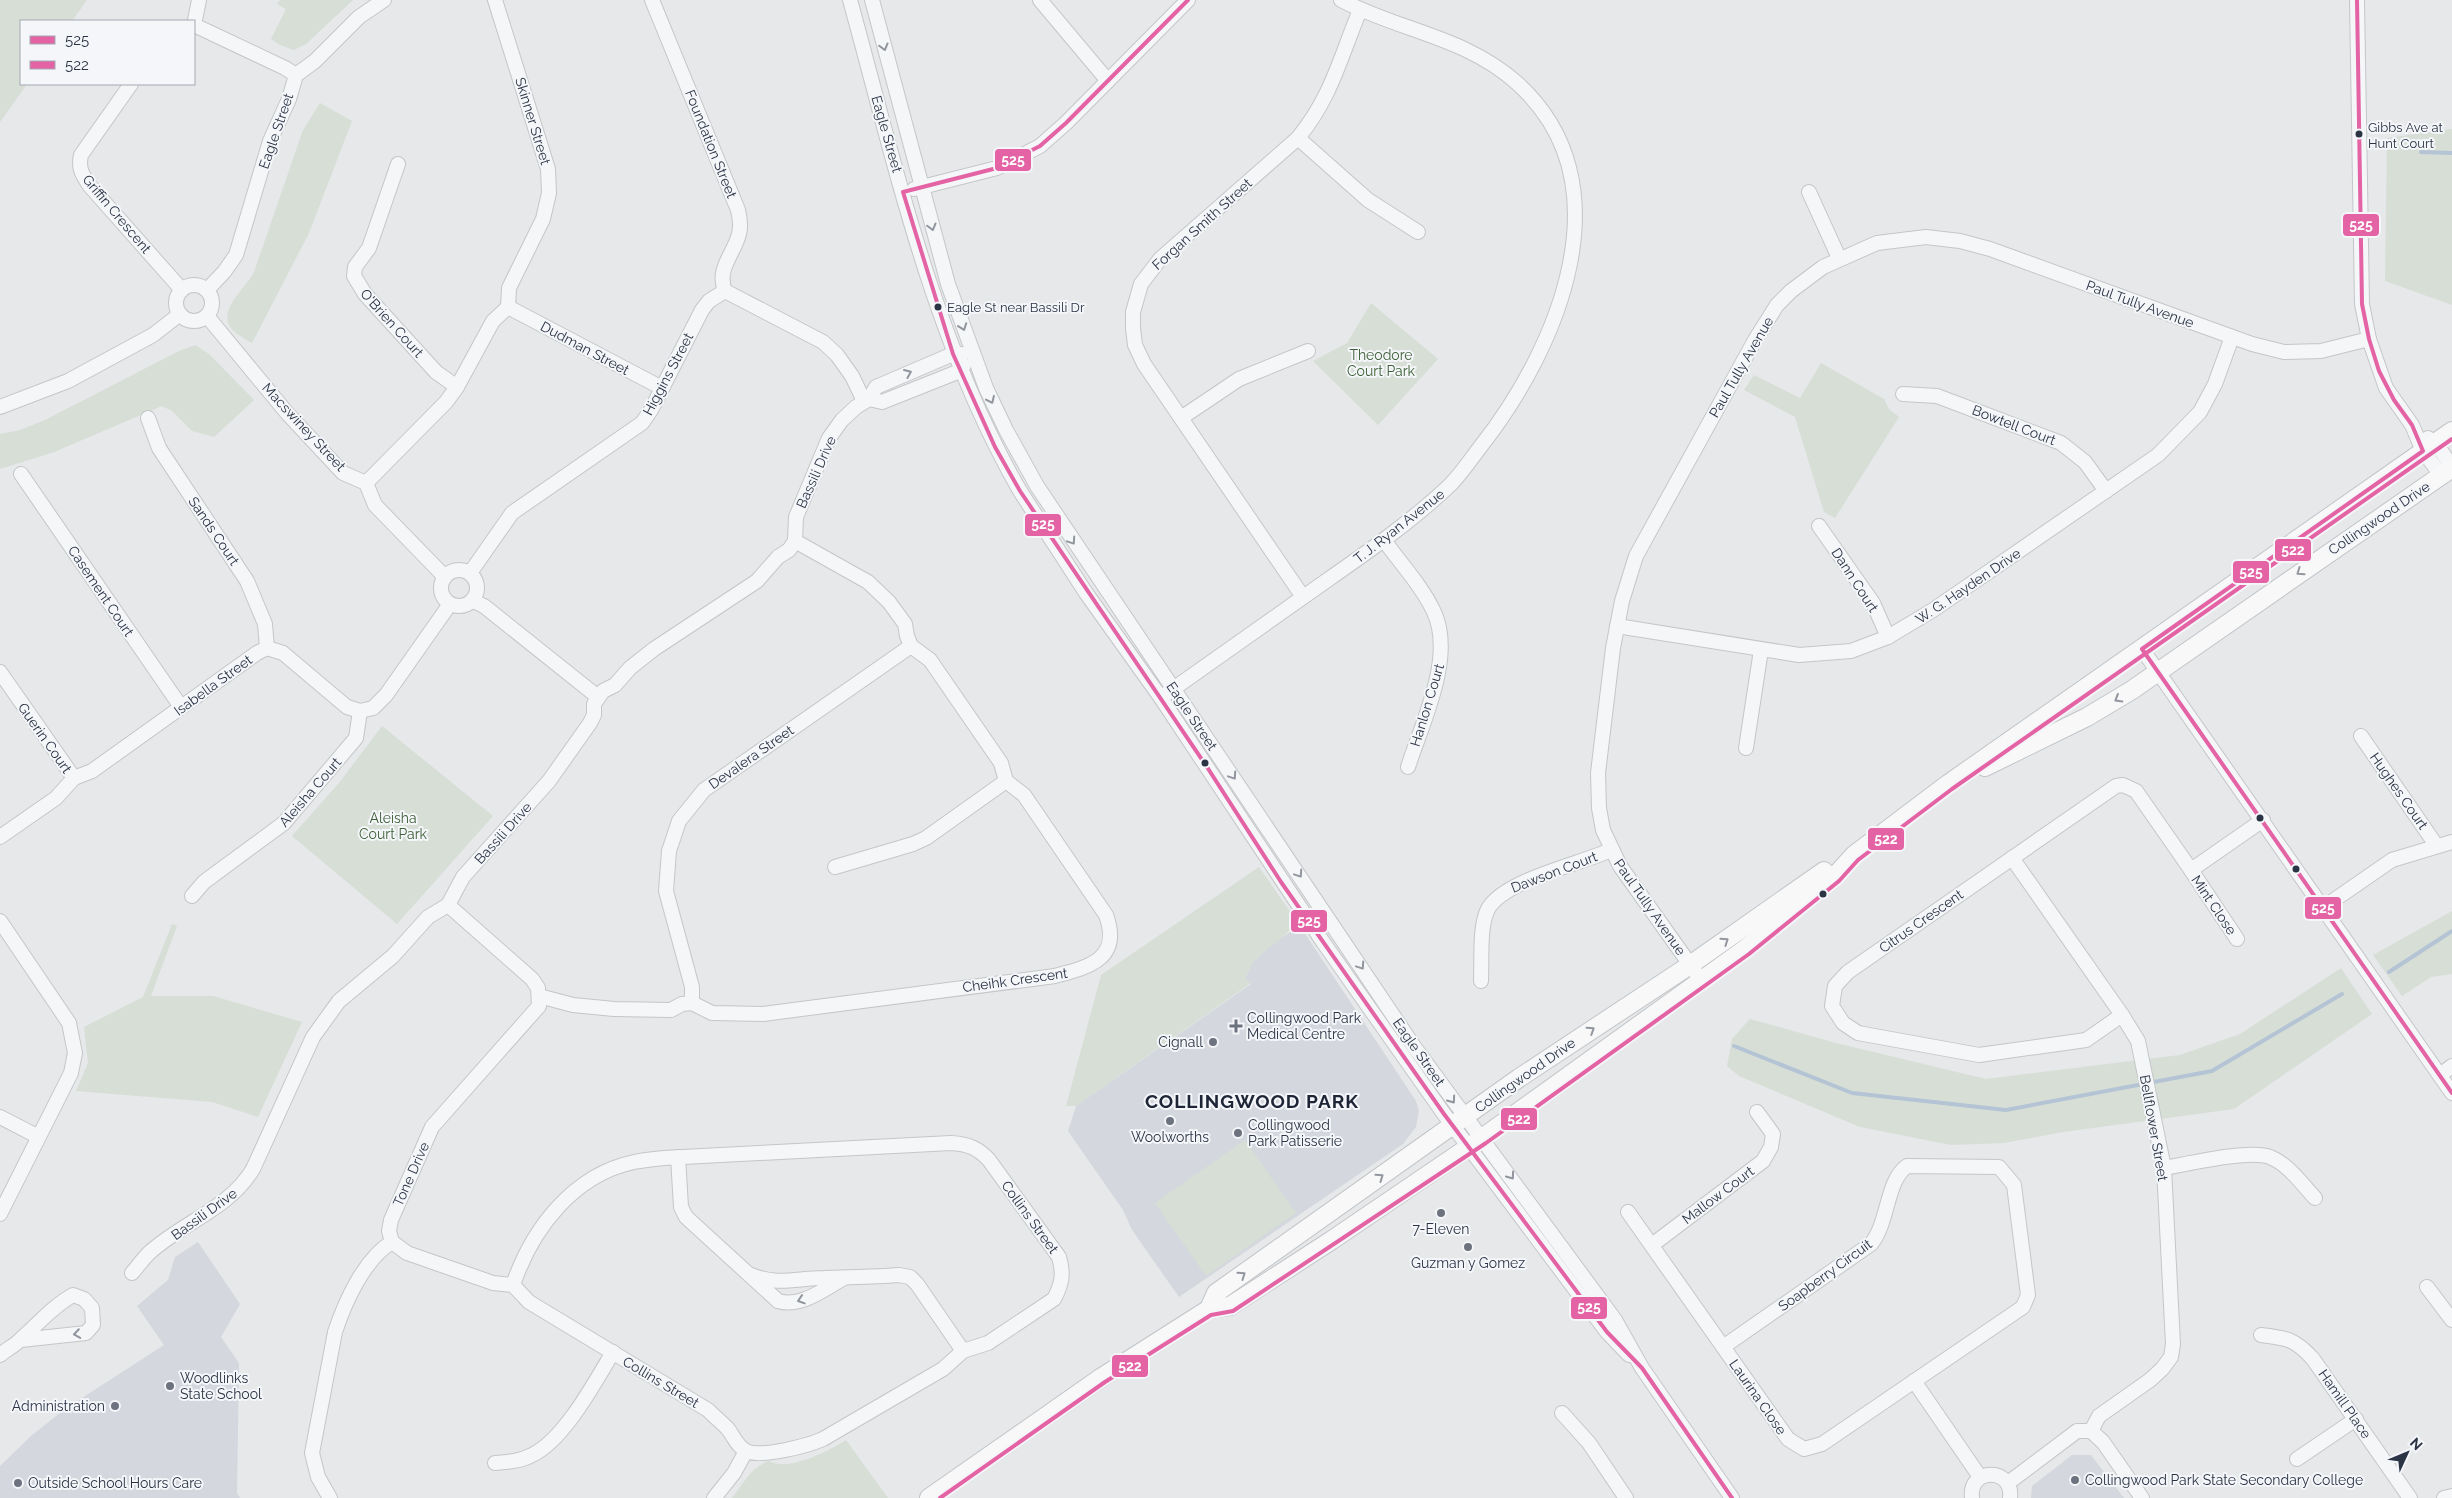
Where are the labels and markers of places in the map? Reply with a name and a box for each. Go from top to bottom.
place label: Gibbs Ave at Hunt Court [2368,120,2443,151]
marker: Gibbs Ave at Hunt Court [2354,129,2364,139]
place label: Eagle St near Bassili Dr [947,300,1085,315]
marker: Eagle St near Bassili Dr [933,302,943,312]
unlabelled marker [1200,758,1210,768]
unlabelled marker [2255,813,2265,823]
unlabelled marker [2291,864,2301,874]
unlabelled marker [1818,889,1828,899]
place label: Collingwood Park Medical Centre [1247,1010,1362,1042]
marker: Collingwood Park Medical Centre [1229,1019,1243,1033]
place label: Cignall [1158,1034,1203,1050]
marker: Cignall [1207,1036,1219,1048]
marker: Woolworths [1164,1115,1176,1127]
place label: Collingwood Park Patisserie [1248,1117,1342,1149]
marker: Collingwood Park Patisserie [1232,1127,1244,1139]
place label: Woolworths [1131,1129,1209,1145]
marker: 7-Eleven [1435,1207,1447,1219]
place label: 7-Eleven [1413,1221,1469,1237]
marker: Guzman y Gomez [1462,1241,1474,1253]
place label: Guzman y Gomez [1411,1255,1525,1271]
place label: Woodlinks State School [180,1370,262,1402]
marker: Woodlinks State School [164,1380,176,1392]
place label: Administration [12,1398,105,1414]
marker: Administration [109,1400,121,1412]
place label: Collingwood Park State Secondary College [2085,1472,2363,1488]
marker: Collingwood Park State Secondary College [2069,1474,2081,1486]
place label: Outside School Hours Care [28,1475,202,1491]
marker: Outside School Hours Care [12,1477,24,1489]

